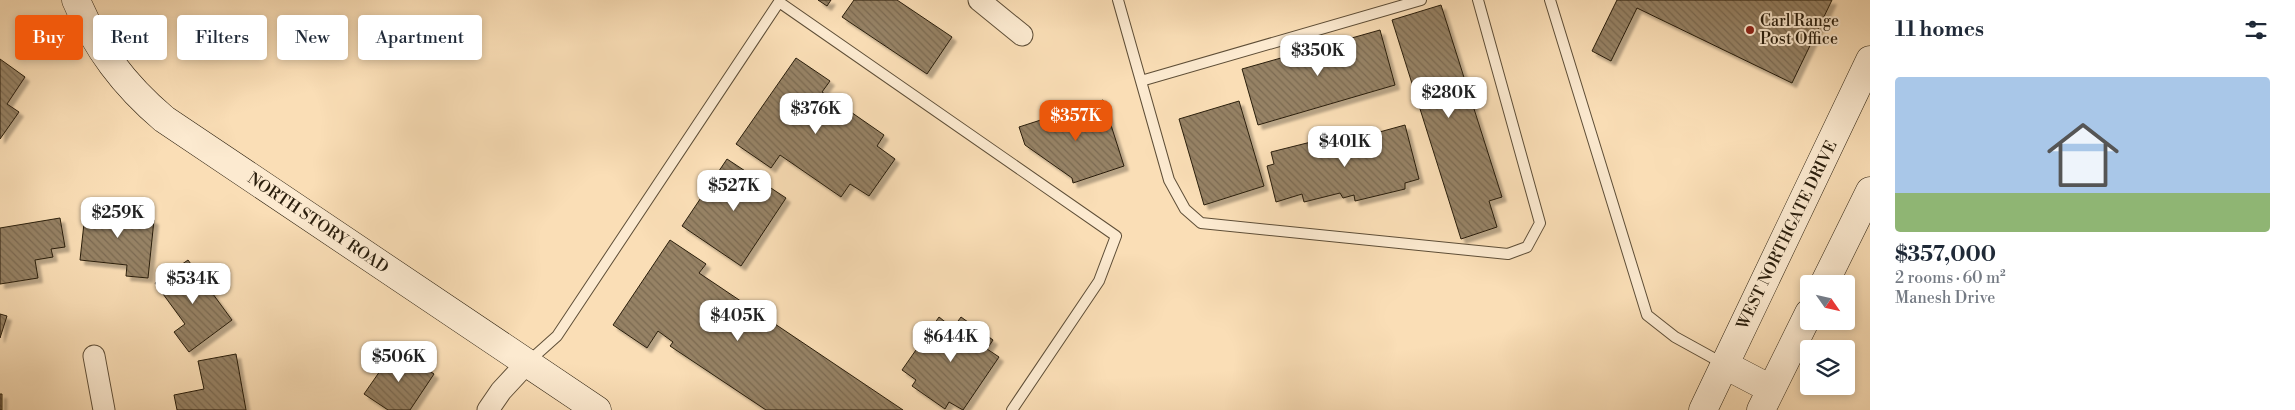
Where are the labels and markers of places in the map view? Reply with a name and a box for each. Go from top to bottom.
place label: Carl Range Post Office [1760,11,1839,49]
marker: Carl Range Post Office [1744,24,1756,36]
pin: $350K [1283,34,1353,77]
pin: $280K [1414,76,1484,119]
pin: $376K [781,92,851,135]
pin: $357K [1041,100,1111,142]
pin: $401K [1310,126,1380,168]
pin: $527K [699,170,769,212]
pin: $259K [83,196,153,239]
pin: $534K [158,262,228,305]
pin: $405K [703,300,773,342]
pin: $644K [916,320,986,363]
pin: $506K [364,340,434,383]

